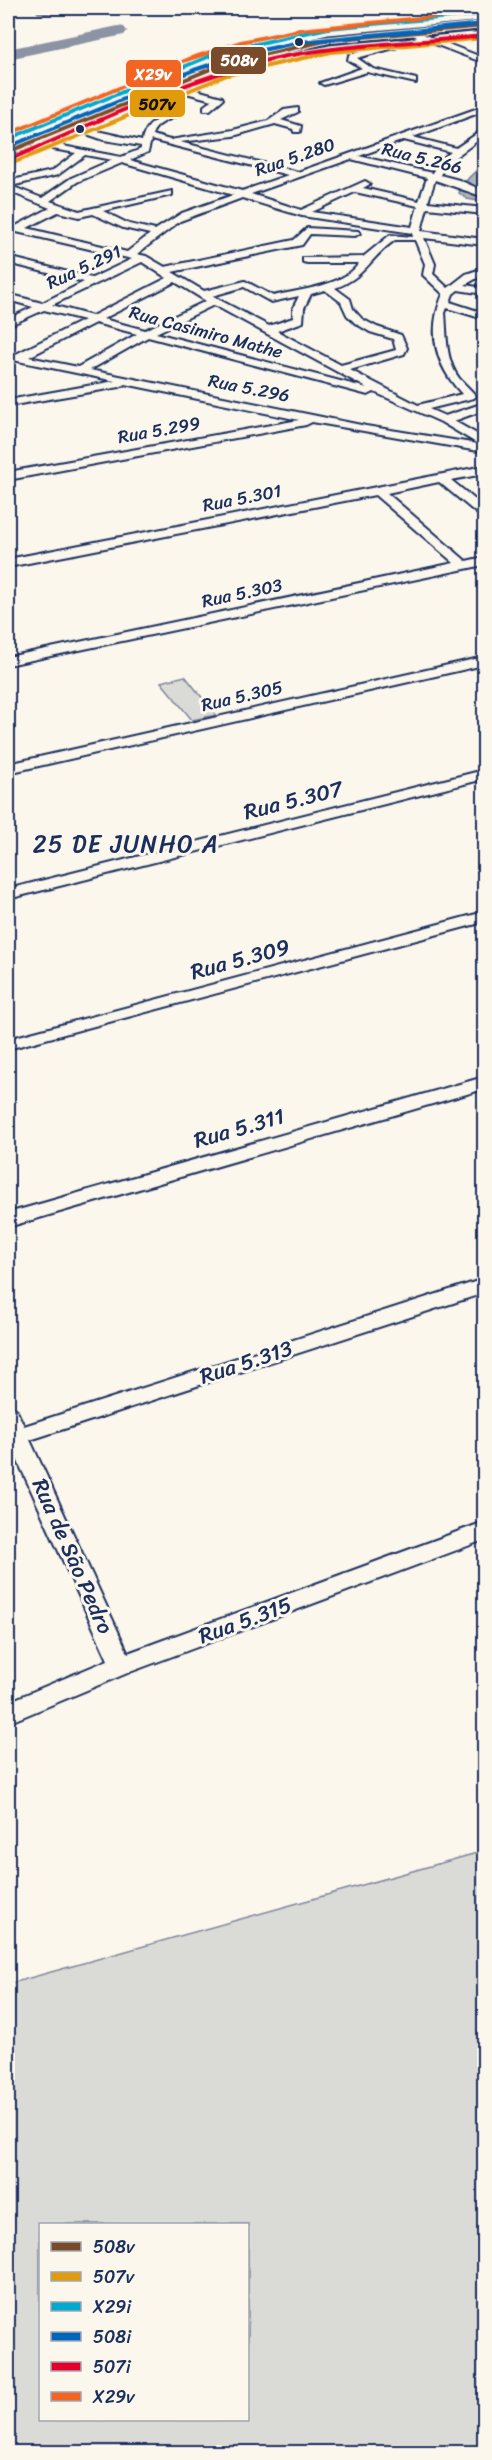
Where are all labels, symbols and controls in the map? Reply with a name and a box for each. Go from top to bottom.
unlabelled marker [293,36,305,48]
line badge: 508v [210,46,267,75]
text: 508v [221,46,259,75]
line badge: X29v [125,59,182,88]
text: X29v [133,60,173,89]
line badge: 507v [129,89,186,118]
text: 507v [139,90,177,119]
unlabelled marker [74,123,86,135]
street label: Rua 5.280 [250,128,340,186]
street label: Rua 5.266 [379,133,465,183]
street label: Rua 5.291 [41,236,127,298]
street label: Rua Casimiro Mathe [126,296,286,368]
street label: Rua 5.296 [206,364,292,412]
street label: Rua 5.299 [115,407,203,453]
street label: Rua 5.301 [200,475,284,521]
street label: Rua 5.303 [199,569,285,617]
street label: Rua 5.305 [198,671,286,721]
street label: Rua 5.307 [240,769,348,831]
district label: 25 DE JUNHO A [33,823,219,865]
street label: Rua 5.309 [186,927,294,991]
street label: Rua 5.311 [189,1096,289,1160]
street label: Rua 5.313 [195,1329,297,1395]
street label: Rua de São Pedro [21,1472,125,1640]
street label: Rua 5.315 [193,1585,297,1655]
legend [39,2223,249,2421]
text: 508v [93,2231,136,2263]
text: 507v [93,2261,136,2293]
text: X29i [92,2291,132,2323]
text: 508i [93,2321,132,2353]
text: 507i [93,2351,132,2383]
text: X29v [92,2381,136,2413]

